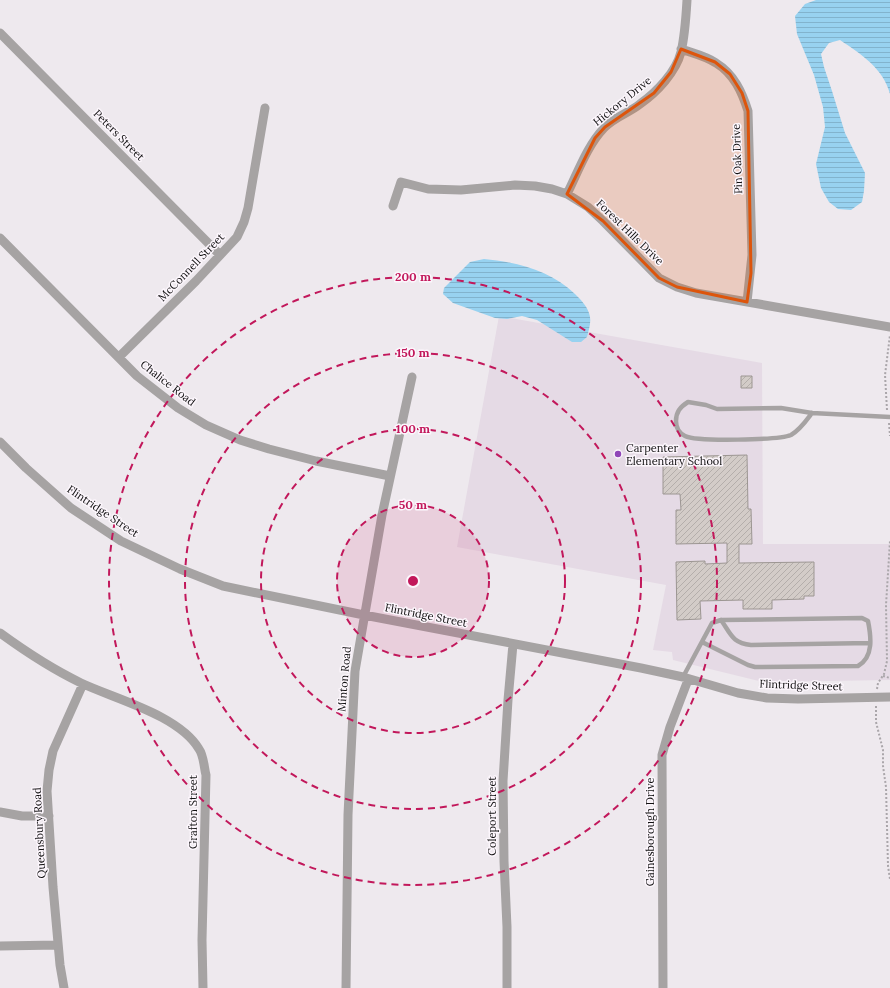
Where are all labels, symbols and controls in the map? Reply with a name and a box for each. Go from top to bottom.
street label: Hickory Drive [590,73,654,129]
street label: Peters Street [91,107,148,164]
street label: Pin Oak Drive [729,124,745,194]
street label: Forest Hills Drive [593,196,667,268]
street label: McConnell Street [155,229,228,304]
text: 200 m [395,269,431,284]
text: 150 m [396,345,430,360]
street label: Chalice Road [138,357,199,409]
text: 100 m [396,421,430,436]
place label: Carpenter Elementary School [626,441,722,468]
marker: Carpenter Elementary School [613,449,623,459]
street label: Flintridge Street [64,482,142,541]
text: 50 m [399,497,427,512]
centre of rings [406,574,420,588]
street label: Flintridge Street [384,600,469,630]
street label: Minton Road [334,645,354,712]
street label: Flintridge Street [759,677,844,693]
street label: Grafton Street [186,774,200,849]
street label: Coleport Street [485,776,499,856]
street label: Gainesborough Drive [643,778,657,886]
street label: Queensbury Road [30,787,48,879]

